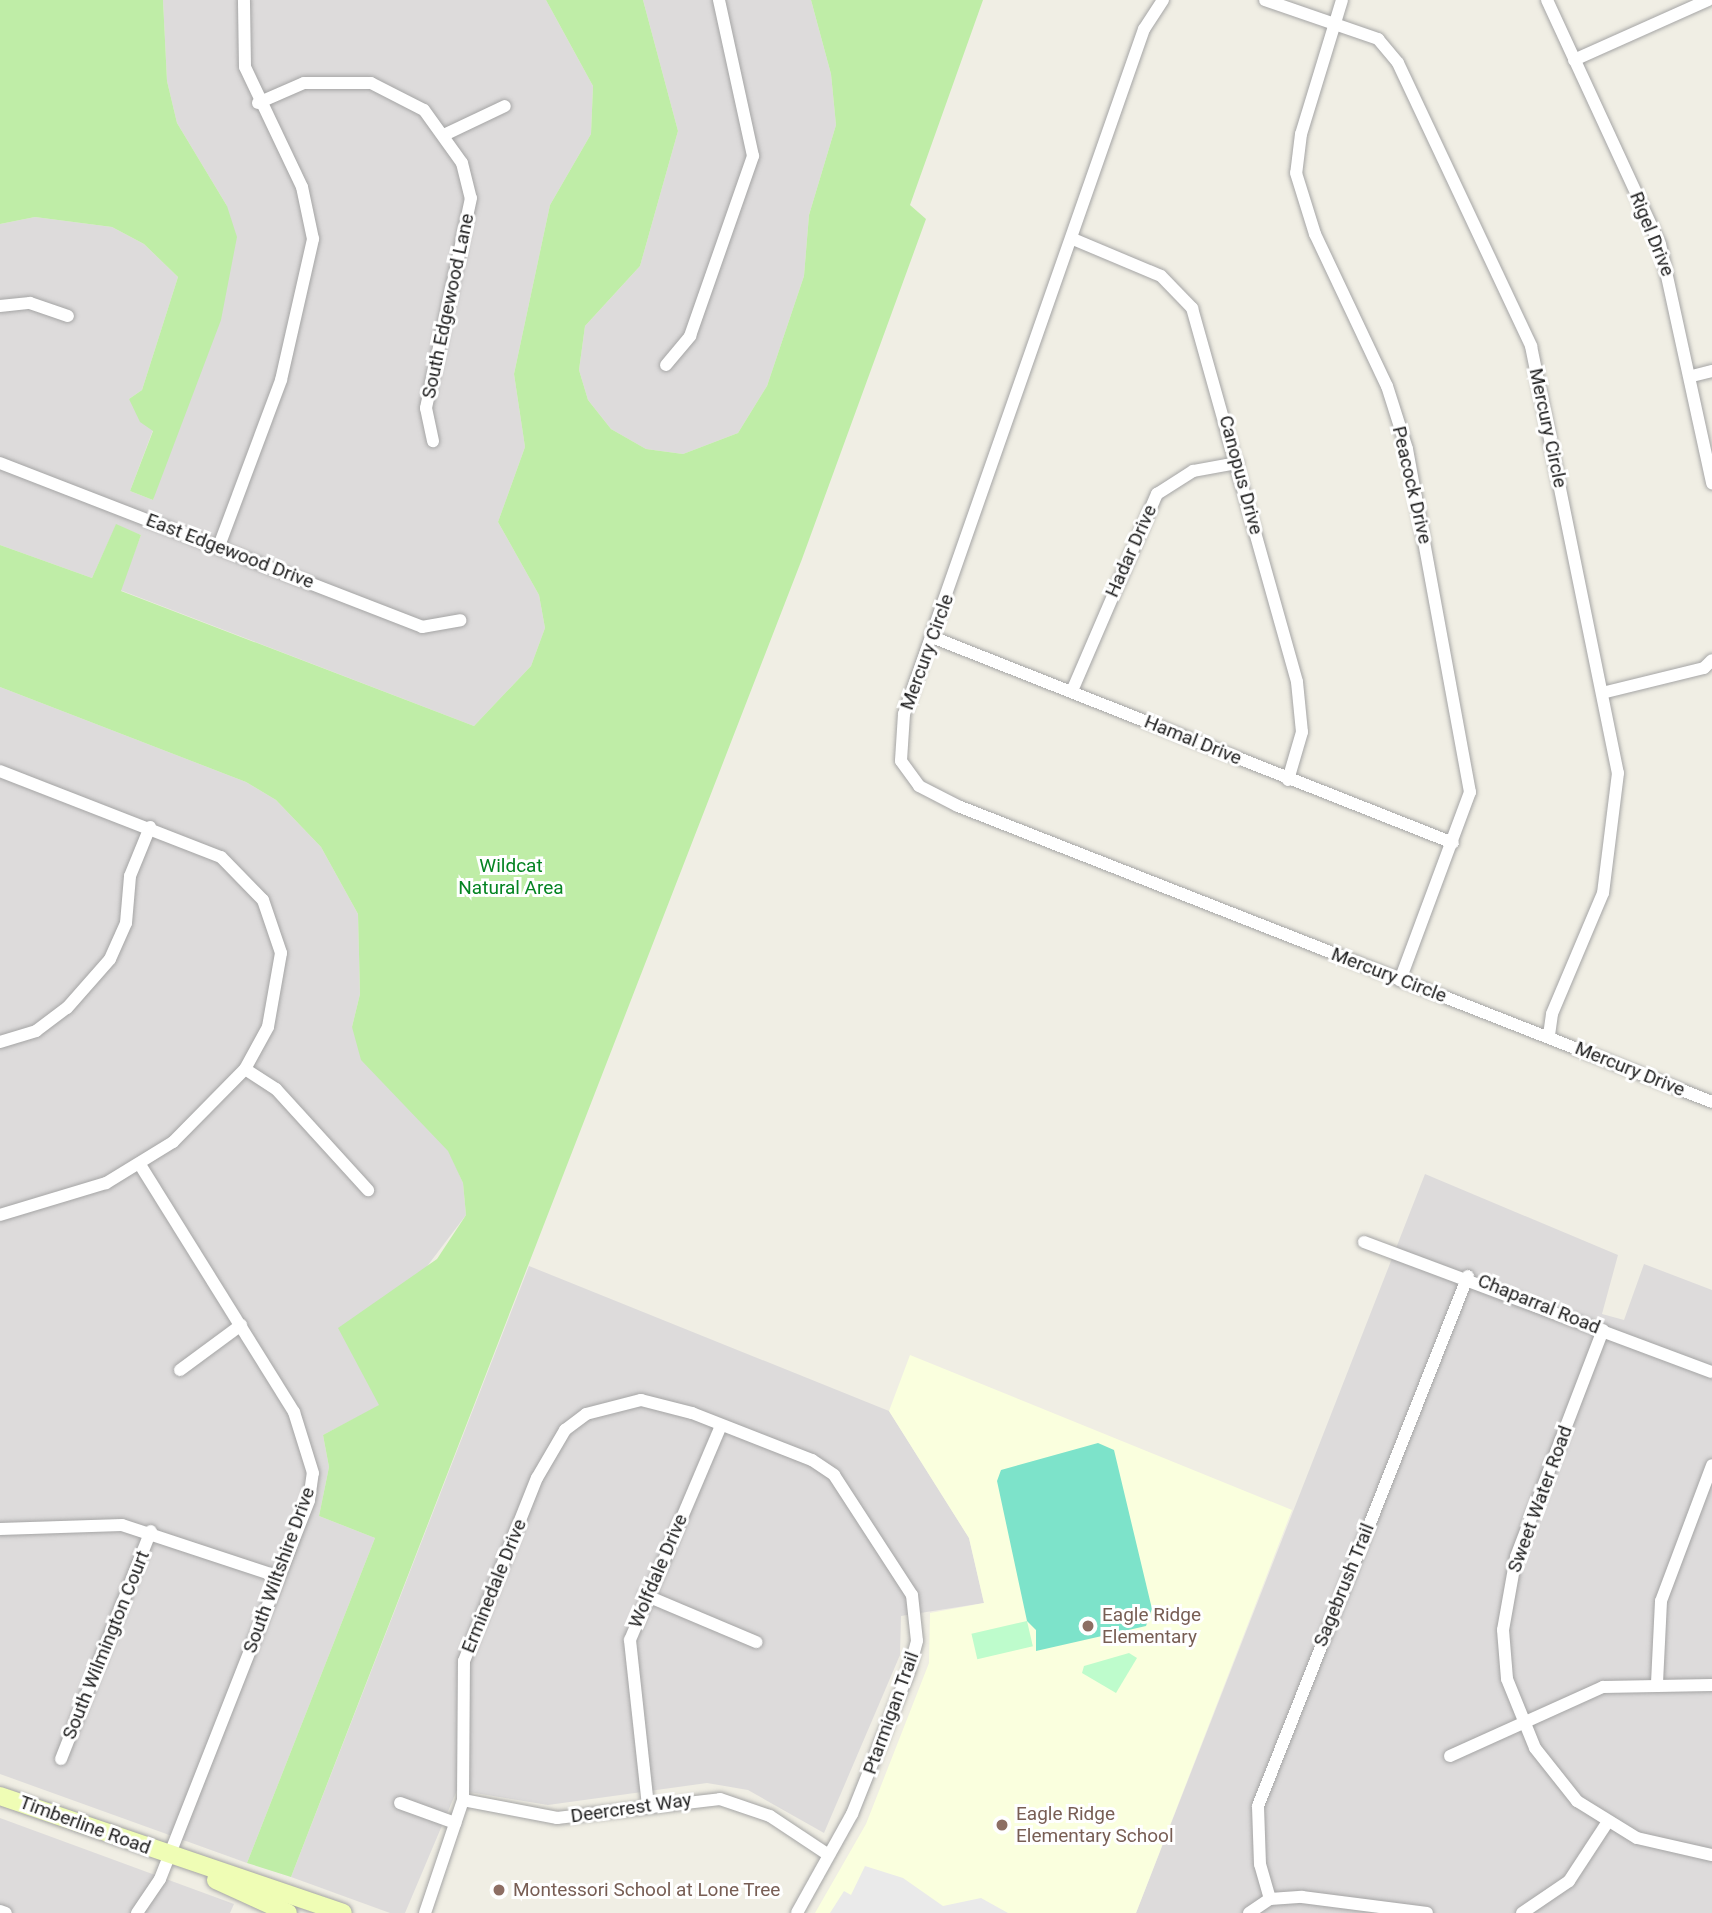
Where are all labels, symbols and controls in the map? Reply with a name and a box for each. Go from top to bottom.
street label: Rigel Drive [1625,188,1679,280]
street label: South Edgewood Lane [417,211,479,401]
street label: Mercury Circle [1524,366,1572,490]
street label: Canopus Drive [1214,413,1268,537]
street label: Peacock Drive [1387,424,1437,546]
street label: Hadar Drive [1100,501,1162,601]
street label: East Edgewood Drive [143,508,317,594]
street label: Mercury Circle [896,591,958,713]
street label: Hamal Drive [1141,710,1245,770]
park label: Wildcat Natural Area [458,855,564,899]
street label: Mercury Circle [1328,943,1450,1007]
street label: Mercury Drive [1572,1037,1688,1101]
street label: Chaparral Road [1474,1269,1604,1339]
street label: Sweet Water Road [1503,1422,1577,1576]
street label: South Wiltshire Drive [238,1484,320,1656]
street label: Wolfdale Drive [624,1511,692,1631]
street label: Erminedale Drive [457,1516,531,1656]
street label: Sagebrush Trail [1309,1520,1379,1650]
street label: South Wilmington Court [58,1547,154,1743]
place label: Eagle Ridge Elementary [1102,1604,1201,1648]
marker: Eagle Ridge Elementary [1080,1618,1096,1634]
street label: Ptarmigan Trail [858,1649,924,1777]
street label: Deercrest Way [569,1788,693,1828]
street label: Timberline Road [16,1791,154,1859]
place label: Eagle Ridge Elementary School [1016,1803,1174,1847]
marker: Eagle Ridge Elementary School [994,1817,1010,1833]
place label: Montessori School at Lone Tree [513,1879,781,1901]
marker: Montessori School at Lone Tree [491,1882,507,1898]

